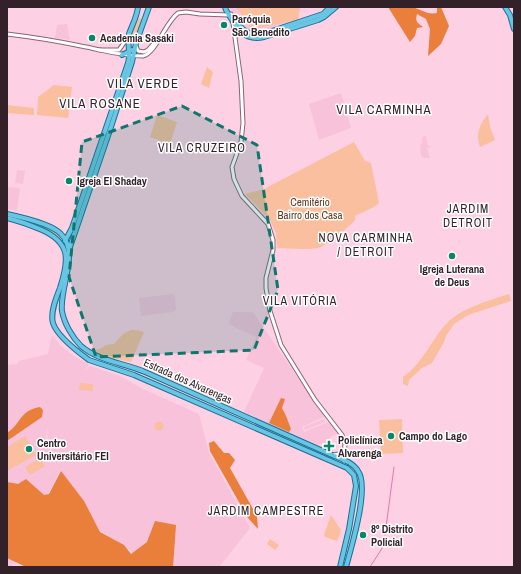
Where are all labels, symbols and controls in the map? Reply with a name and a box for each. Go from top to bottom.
place label: Paróquia São Benedito [232,12,290,39]
marker: Paróquia São Benedito [219,20,229,30]
place label: Academia Sasaki [100,31,174,45]
marker: Academia Sasaki [87,33,97,43]
district label: VILA VERDE [107,75,179,92]
district label: VILA ROSANE [59,95,141,112]
district label: VILA CARMINHA [336,101,432,118]
district label: VILA CRUZEIRO [158,140,246,156]
place label: Igreja El Shaday [77,174,147,188]
marker: Igreja El Shaday [64,176,74,186]
park label: Cemitério Bairro dos Casa [277,195,343,222]
district label: JARDIM DETROIT [443,201,493,231]
district label: NOVA CARMINHA / DETROIT [319,230,413,260]
marker: Igreja Luterana de Deus [447,251,457,261]
place label: Igreja Luterana de Deus [420,262,484,289]
district label: VILA VITÓRIA [263,293,337,309]
street label: Estrada dos Alvarengas [142,355,235,407]
place label: Campo do Lago [399,429,468,443]
marker: Campo do Lago [386,431,396,441]
place label: Policlínica Alvarenga [338,433,383,460]
place label: Centro Universitário FEI [37,436,109,463]
marker: Policlínica Alvarenga [323,440,335,452]
marker: Centro Universitário FEI [24,444,34,454]
district label: JARDIM CAMPESTRE [208,503,324,519]
place label: 8º Distrito Policial [371,522,414,549]
marker: 8º Distrito Policial [358,530,368,540]

